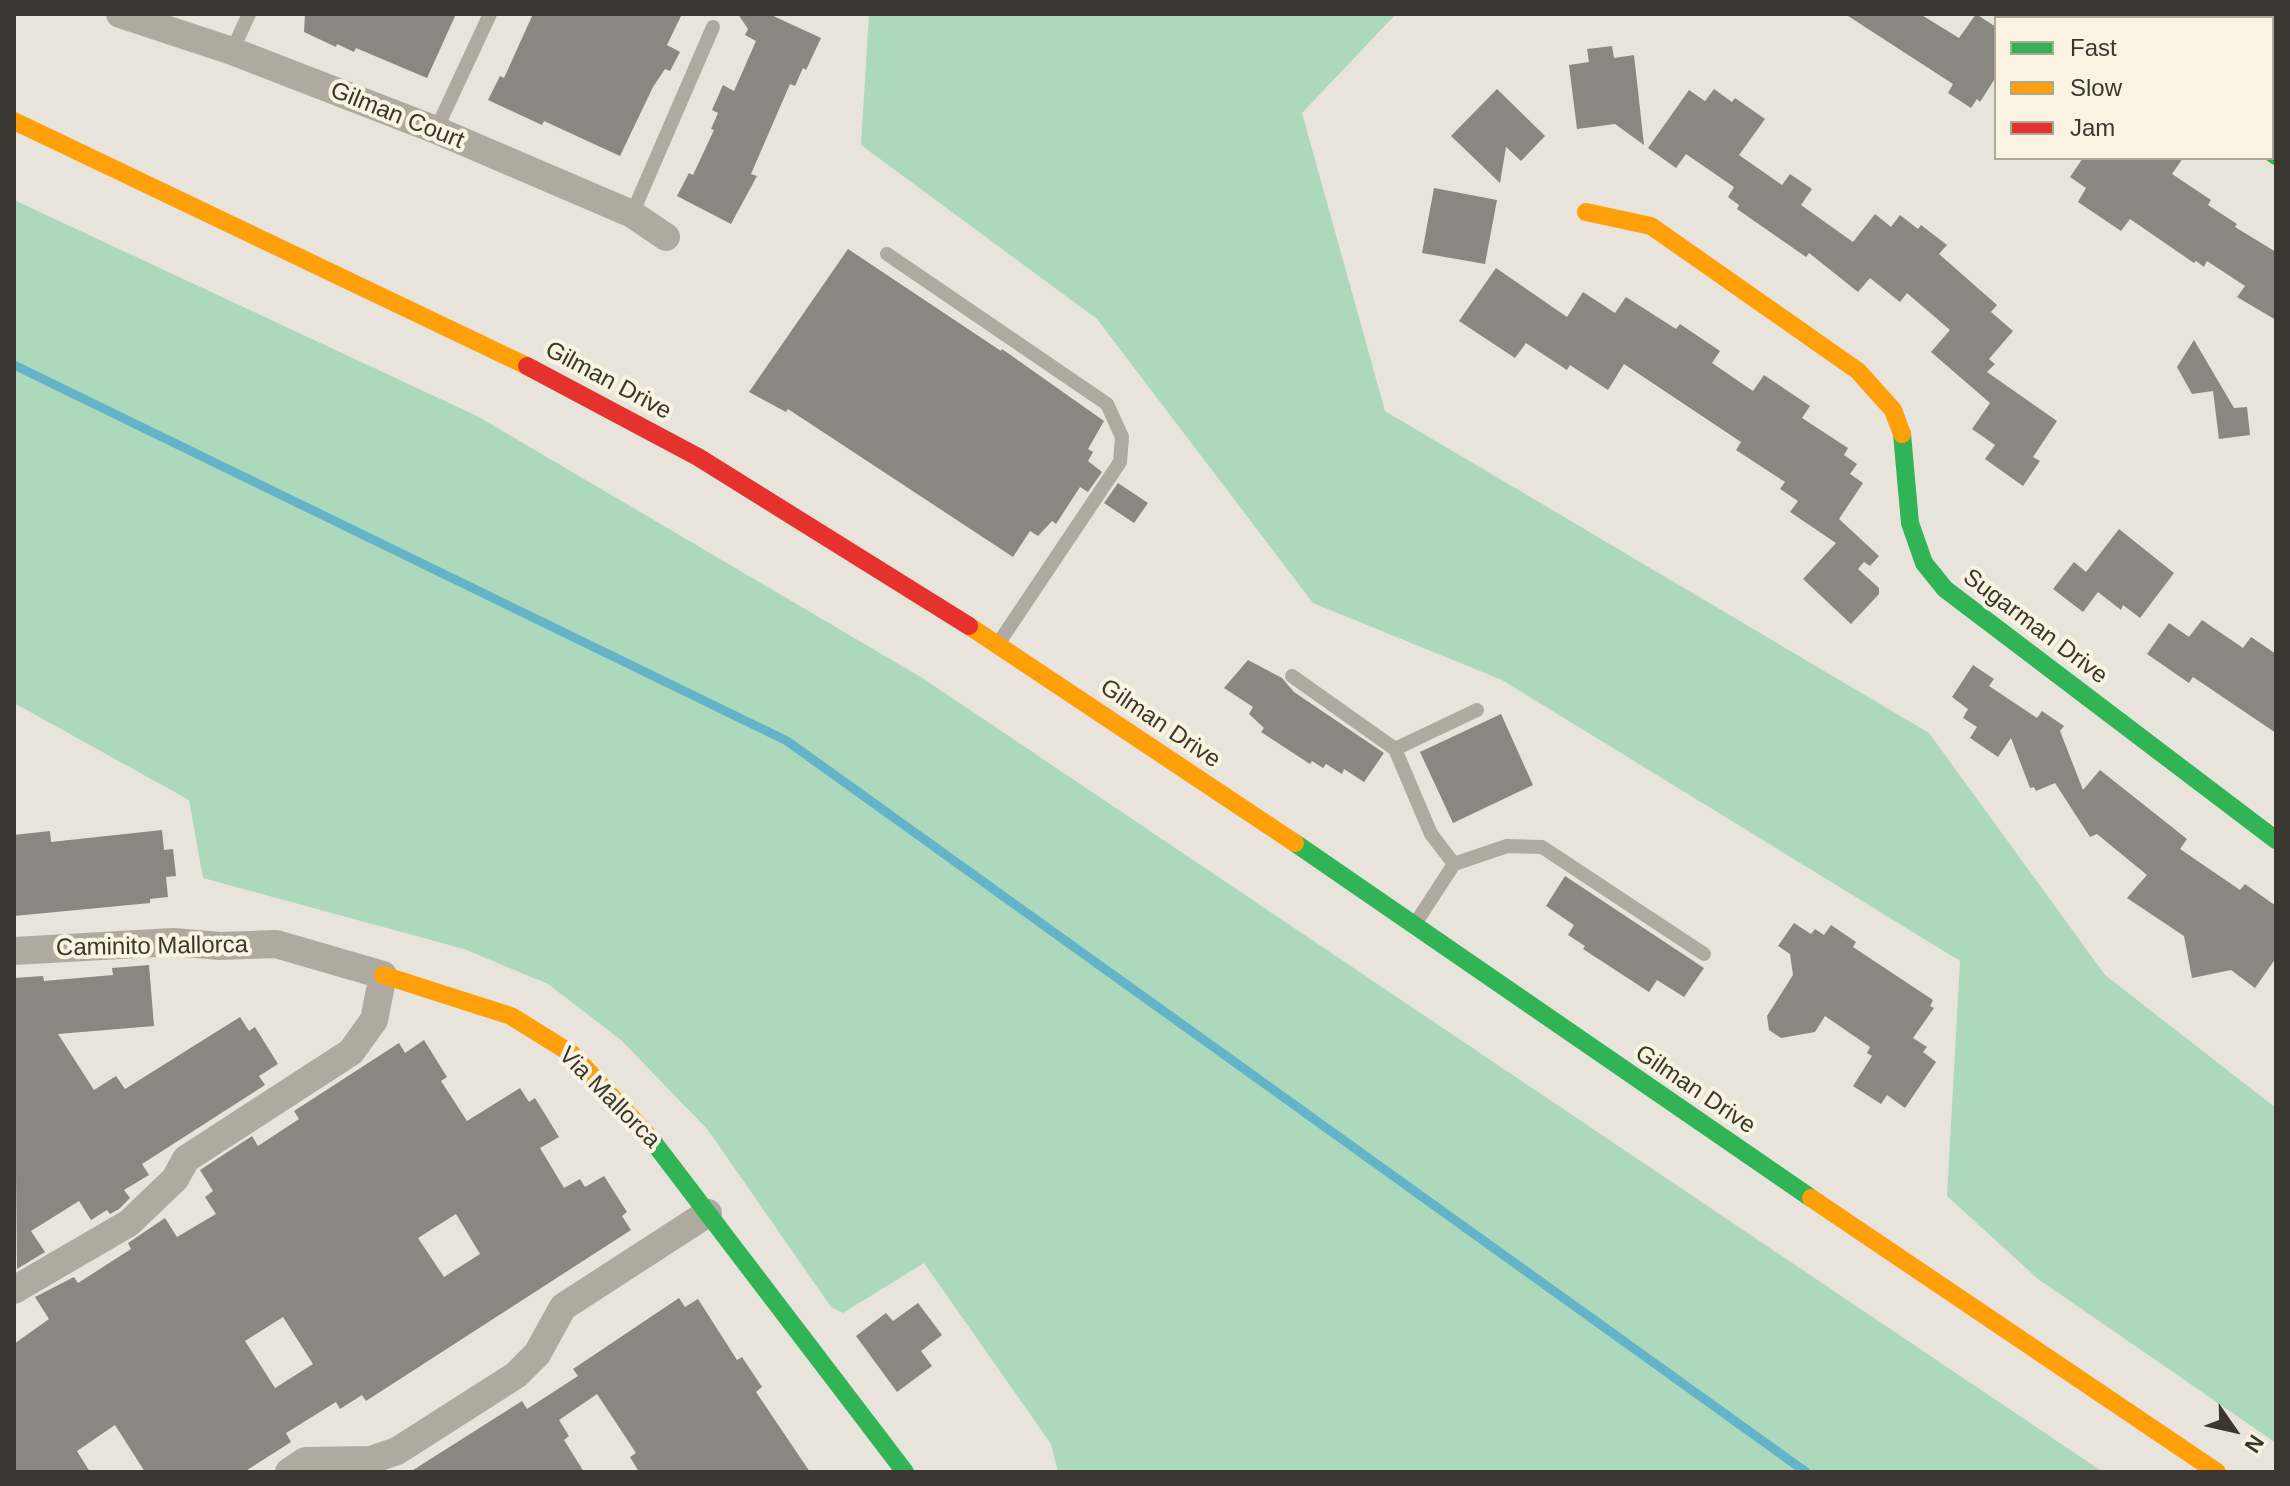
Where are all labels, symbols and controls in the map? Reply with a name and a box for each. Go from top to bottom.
legend [1994,16,2274,160]
text: Fast [2070,34,2117,61]
text: Slow [2070,74,2122,101]
street label: Gilman Court [326,76,468,156]
text: Jam [2070,114,2115,141]
street label: Gilman Drive [540,336,676,426]
street label: Sugarman Drive [1957,563,2113,691]
street label: Gilman Drive [1094,673,1226,775]
street label: Caminito Mallorca [56,931,248,963]
street label: Gilman Drive [1629,1039,1761,1141]
street label: Via Mallorca [552,1041,666,1155]
north arrow [2194,1390,2274,1470]
text: N [2240,1430,2269,1457]

